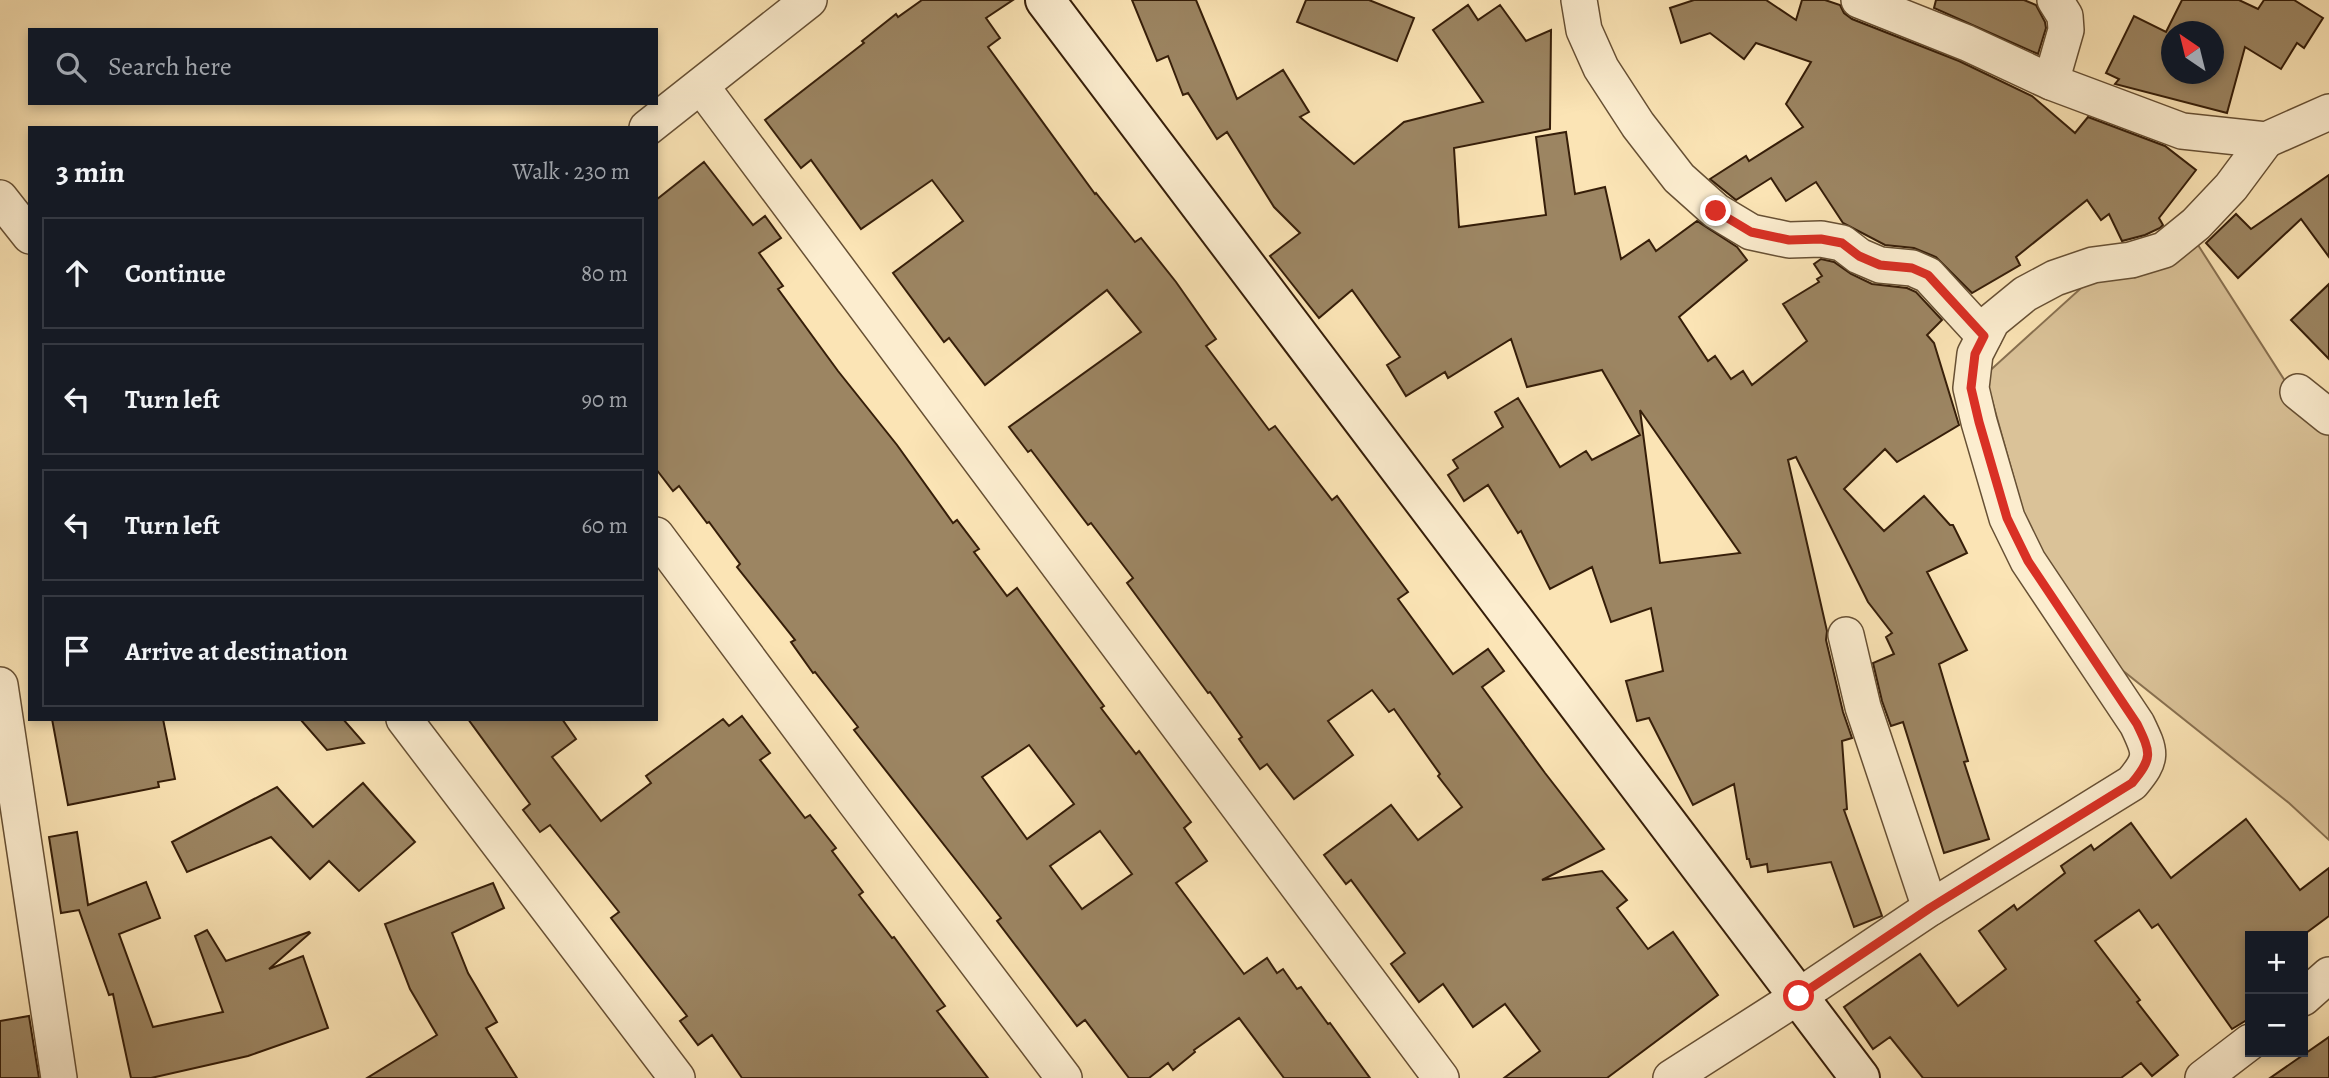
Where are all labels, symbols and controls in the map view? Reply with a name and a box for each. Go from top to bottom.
north arrow [2161,21,2224,84]
search box [28,28,658,105]
icon: search [52,48,90,86]
text: Search here [108,49,232,84]
text: 3 min [56,152,125,192]
text: Walk · 230 m [513,156,630,187]
route end [1700,195,1731,226]
icon: ahead [58,254,96,292]
text: Continue [125,256,226,291]
text: 80 m [581,258,628,289]
icon: left [58,380,96,418]
text: Turn left [125,382,220,417]
text: 90 m [582,384,628,415]
icon: left [58,506,96,544]
text: Turn left [125,508,220,543]
text: 60 m [581,510,628,541]
icon: arrive [58,632,96,670]
text: Arrive at destination [125,634,348,669]
map controls [2245,931,2308,1057]
button: + [2245,931,2308,994]
route start [1783,980,1814,1011]
button: − [2245,994,2308,1057]

